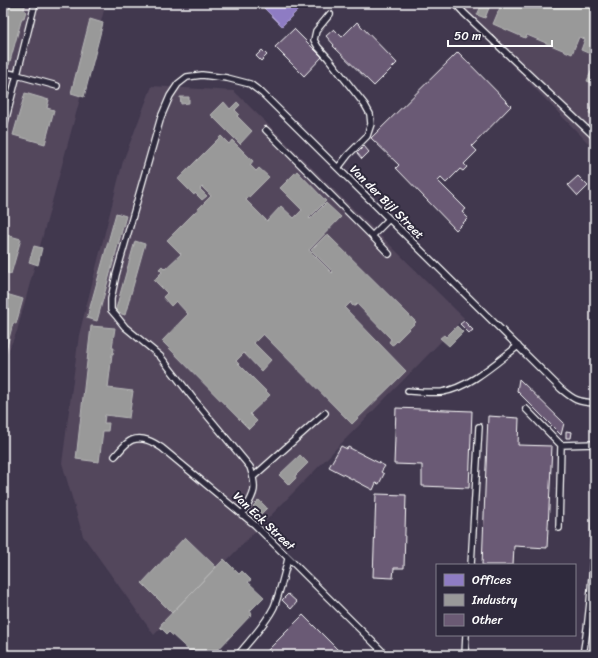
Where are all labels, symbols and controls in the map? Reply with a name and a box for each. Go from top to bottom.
scale bar [448,22,552,48]
text: 50 m [454,25,481,47]
street label: Van der Bijl Street [344,159,430,245]
street label: Van Eck Street [228,486,301,557]
legend [436,564,576,636]
text: Offices [472,569,512,591]
text: Industry [471,589,518,611]
text: Other [472,609,503,631]

